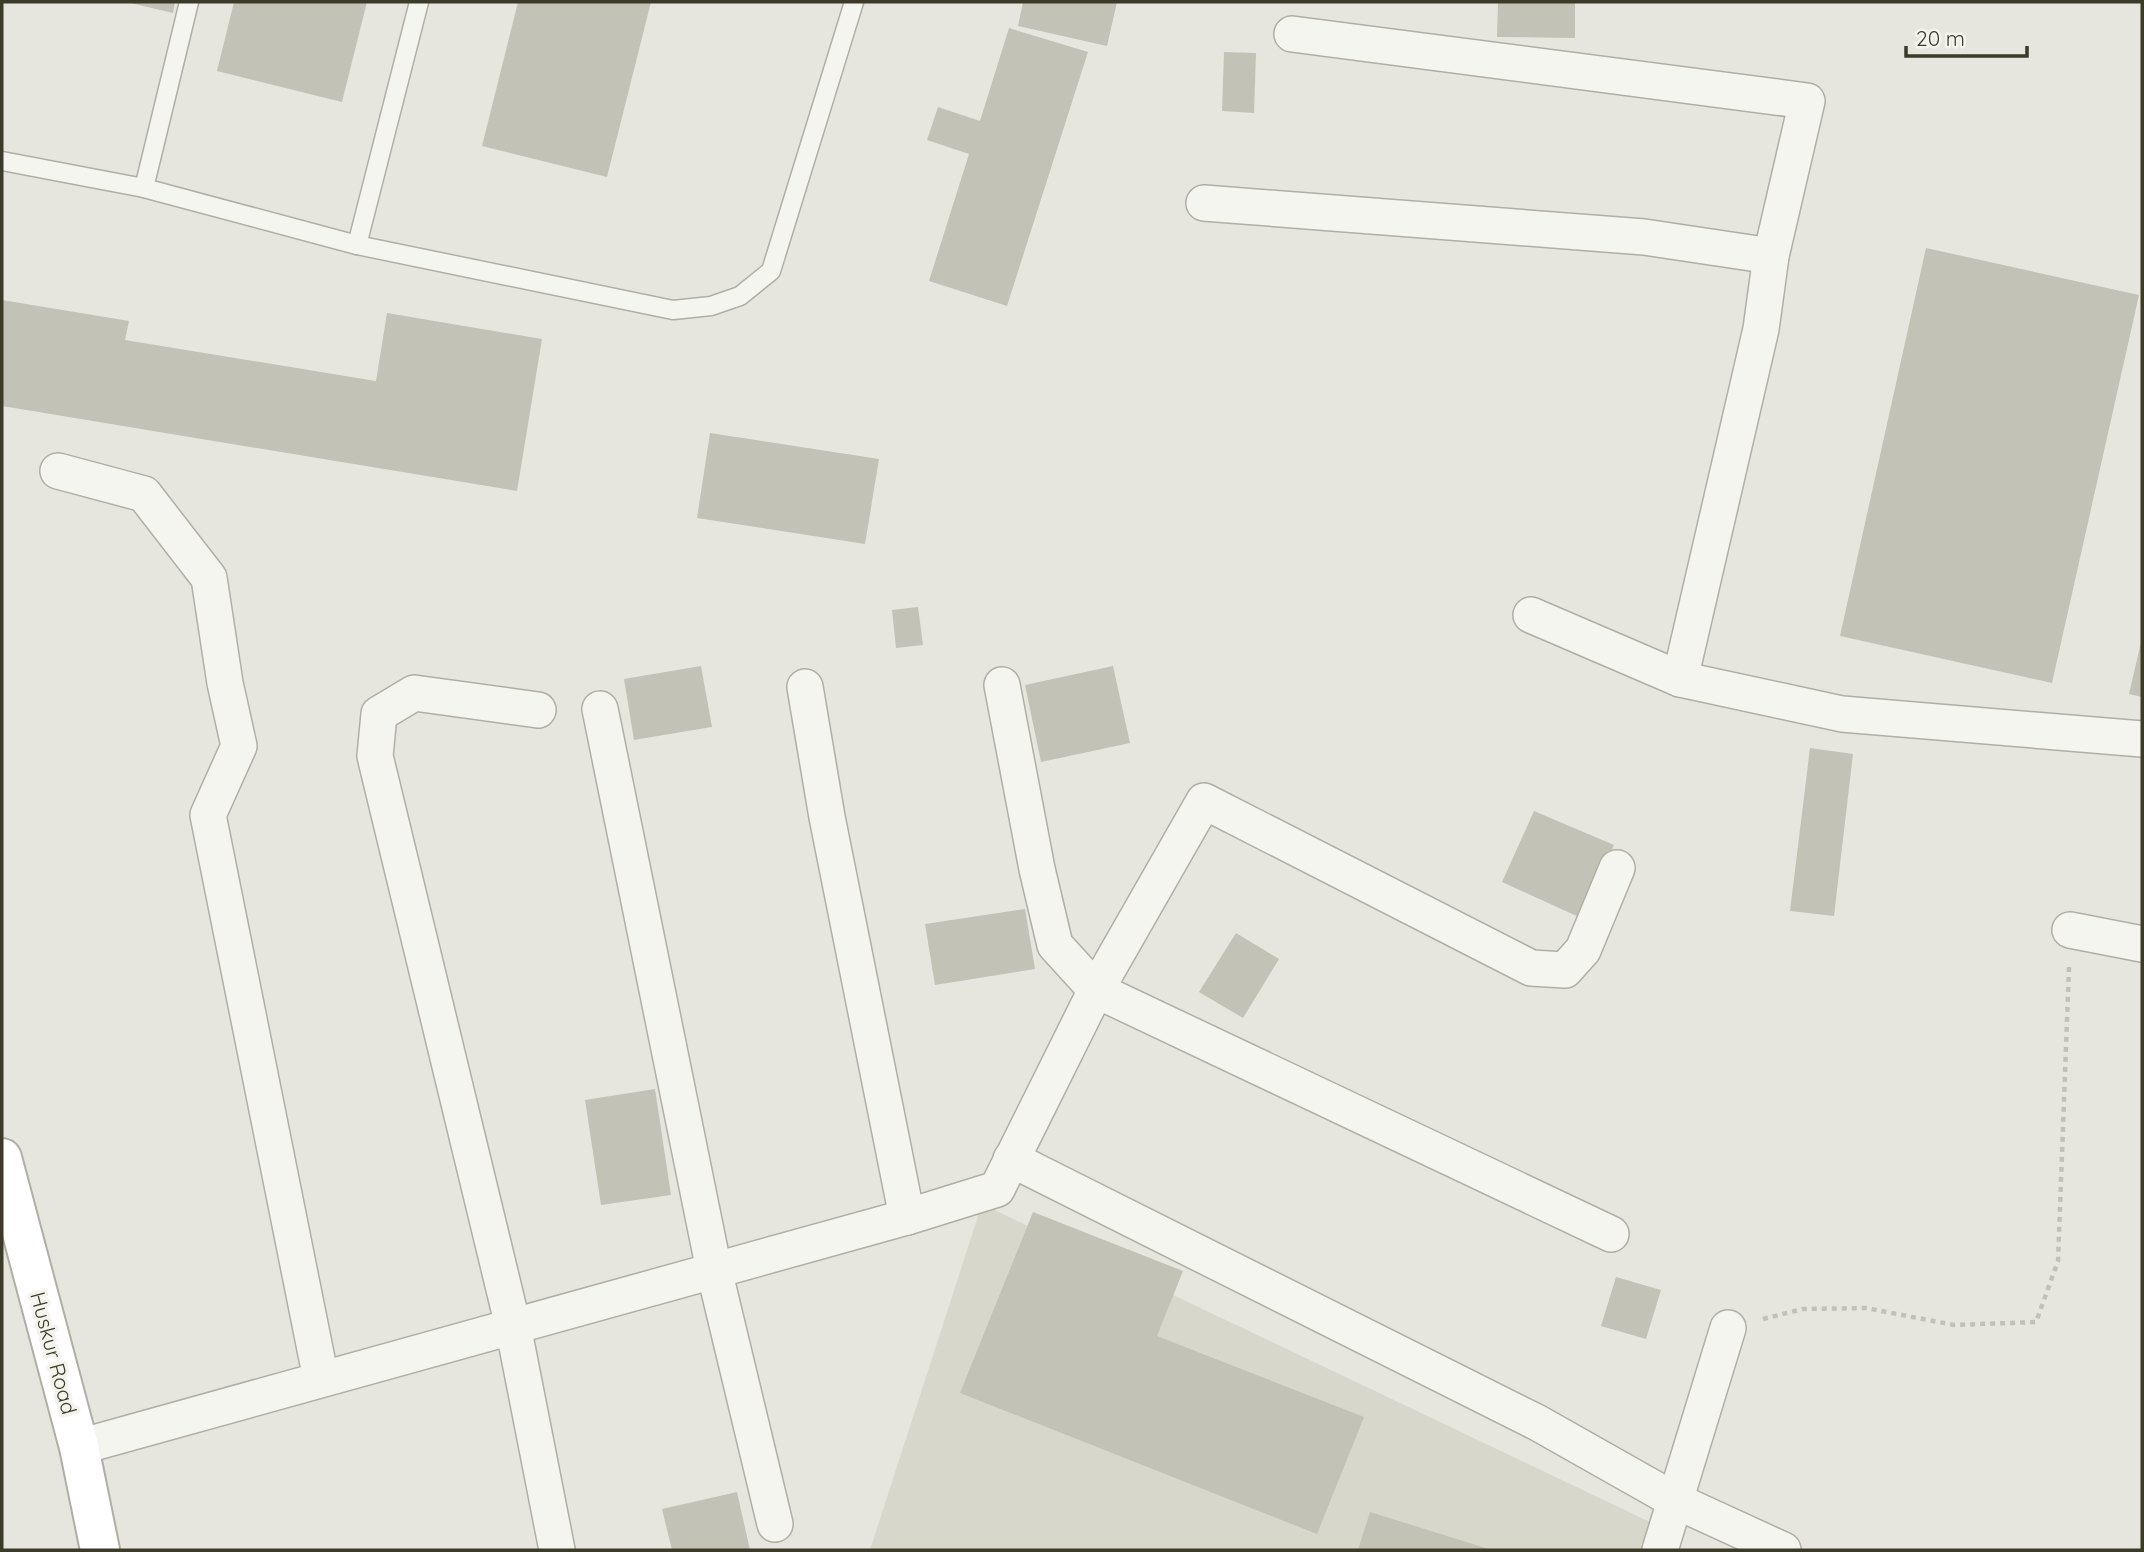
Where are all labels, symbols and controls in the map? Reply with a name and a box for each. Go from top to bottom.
scale bar [1906,14,2027,58]
text: 20 m [1916,25,1965,51]
street label: Huskur Road [25,1289,83,1417]

